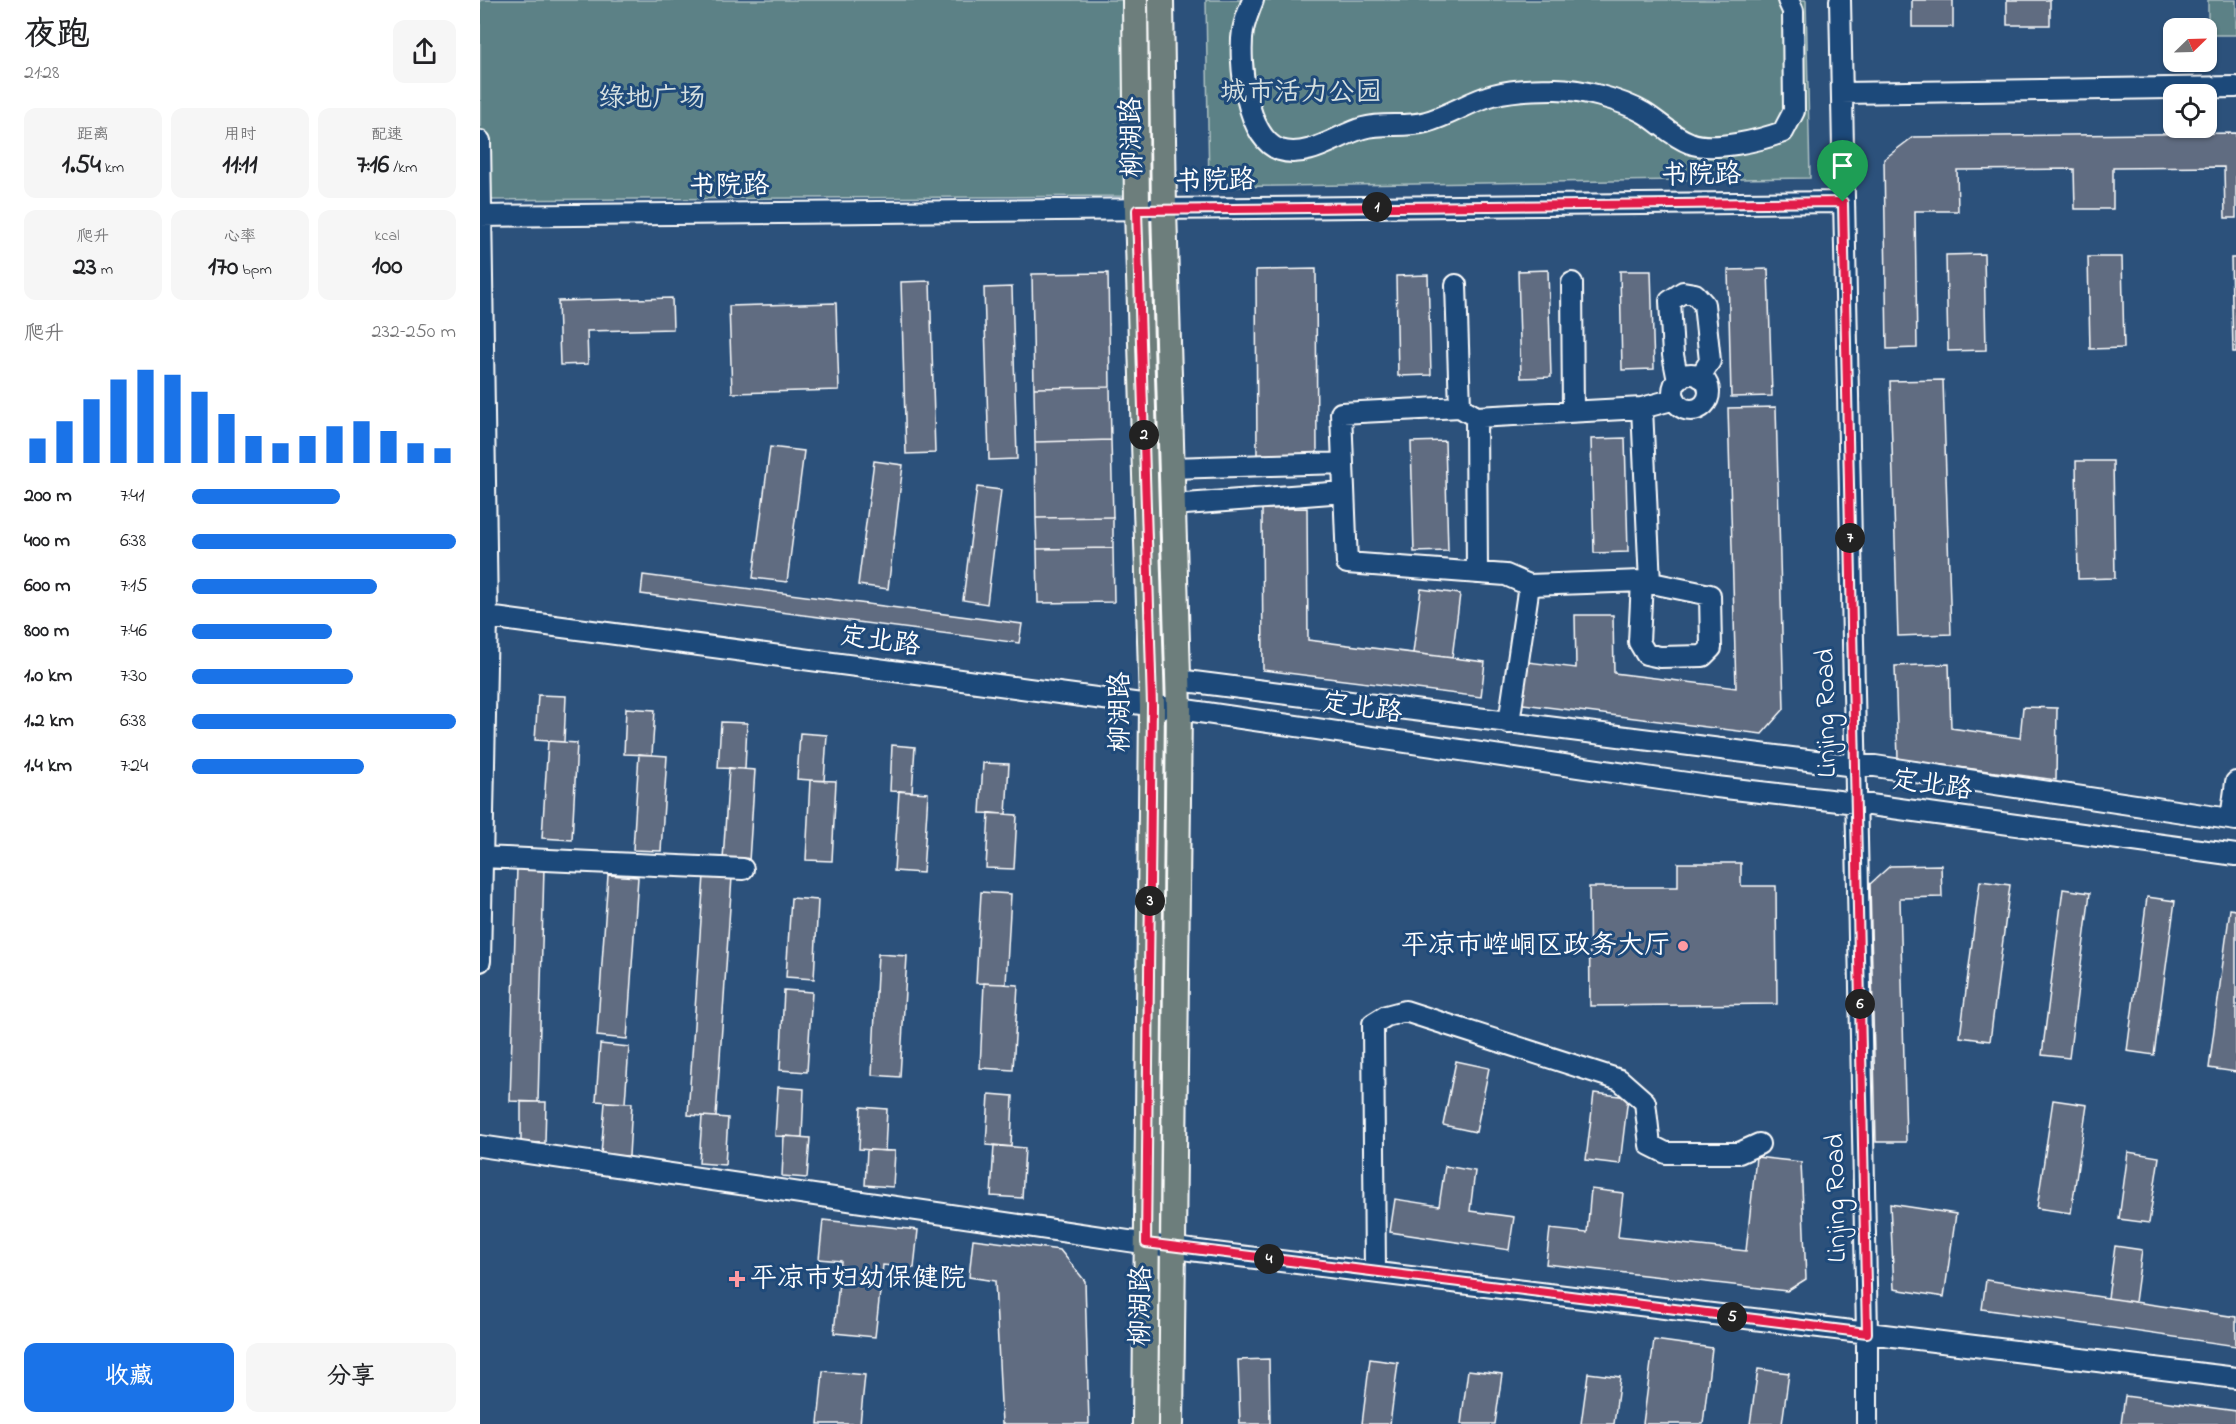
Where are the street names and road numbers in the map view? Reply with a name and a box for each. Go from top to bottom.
street label: 柳湖路 [1113,96,1153,178]
street label: 书院路 [1660,156,1742,196]
street label: 书院路 [1174,162,1256,202]
street label: 书院路 [688,167,770,207]
street label: 定北路 [837,617,923,667]
street label: Linjing Road [1806,648,1848,778]
street label: 柳湖路 [1102,672,1141,753]
street label: 定北路 [1319,684,1405,734]
street label: 定北路 [1889,761,1975,811]
street label: Linjing Road [1816,1133,1858,1263]
street label: 柳湖路 [1122,1265,1162,1347]

